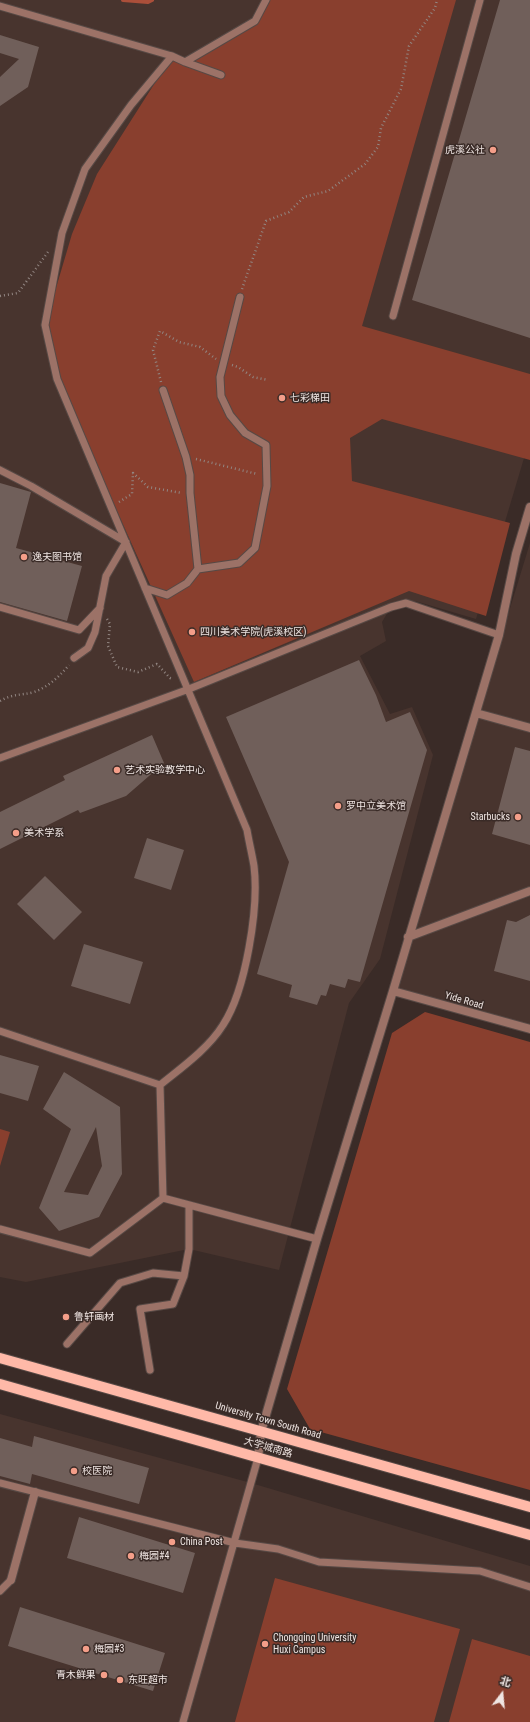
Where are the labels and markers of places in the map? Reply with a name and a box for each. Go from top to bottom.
place label: 虎溪公社 [445,144,485,156]
marker: 虎溪公社 [488,145,498,155]
place label: 七彩梯田 [290,392,330,404]
marker: 七彩梯田 [277,393,287,403]
place label: 逸夫图书馆 [32,551,82,563]
marker: 逸夫图书馆 [19,552,29,562]
place label: 四川美术学院(虎溪校区) [200,626,306,638]
marker: 四川美术学院(虎溪校区) [187,627,197,637]
place label: 艺术实验教学中心 [125,764,205,776]
marker: 艺术实验教学中心 [112,765,122,775]
place label: 罗中立美术馆 [346,800,406,812]
marker: 罗中立美术馆 [333,801,343,811]
place label: Starbucks [471,811,510,823]
marker: Starbucks [513,812,523,822]
place label: 美术学系 [24,827,64,839]
marker: 美术学系 [11,828,21,838]
place label: 鲁轩画材 [74,1311,114,1323]
marker: 鲁轩画材 [61,1312,71,1322]
place label: 校医院 [82,1465,112,1477]
marker: 校医院 [69,1466,79,1476]
place label: China Post [180,1536,223,1548]
marker: China Post [167,1537,177,1547]
place label: 梅园#4 [139,1550,169,1562]
marker: 梅园#4 [126,1551,136,1561]
place label: Chongqing University Huxi Campus [273,1632,356,1656]
marker: Chongqing University Huxi Campus [260,1639,270,1649]
place label: 梅园#3 [94,1643,124,1655]
marker: 梅园#3 [81,1644,91,1654]
place label: 青木鲜果 [56,1669,96,1681]
marker: 青木鲜果 [99,1670,109,1680]
place label: 东旺超市 [128,1674,168,1686]
marker: 东旺超市 [115,1675,125,1685]

